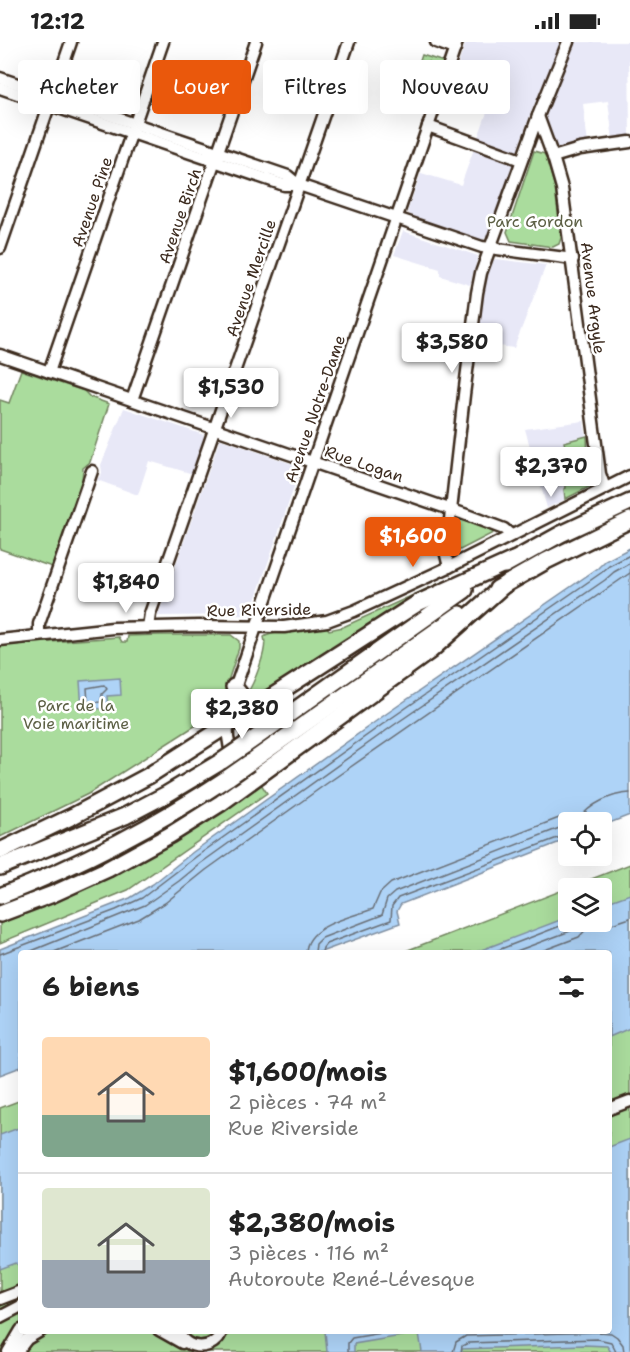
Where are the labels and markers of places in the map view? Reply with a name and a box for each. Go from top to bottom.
pin: $3,580 [403,323,501,374]
pin: $1,530 [182,368,280,419]
pin: $2,370 [502,447,600,498]
pin: $1,600 [364,517,462,568]
pin: $1,840 [77,563,175,614]
pin: $2,380 [193,689,291,740]

